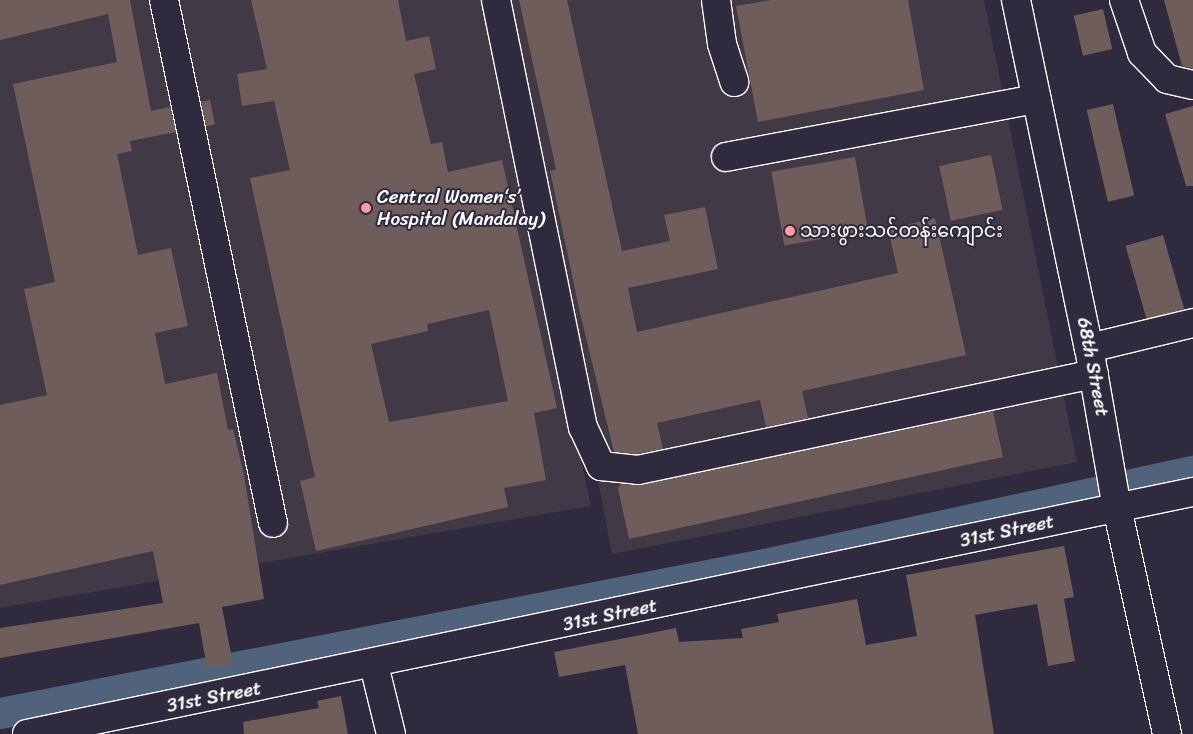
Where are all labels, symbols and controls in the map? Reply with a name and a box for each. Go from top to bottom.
place label: Central Women‘s’ Hospital (Mandalay) [377,186,545,230]
marker: Central Women‘s’ Hospital (Mandalay) [359,201,373,215]
place label: သားဖွားသင်တန်းကျောင်း [800,220,1003,242]
marker: သားဖွားသင်တန်းကျောင်း [784,225,796,237]
street label: 68th Street [1072,315,1114,419]
street label: 31st Street [958,510,1056,552]
street label: 31st Street [561,594,659,636]
street label: 31st Street [165,677,263,717]

